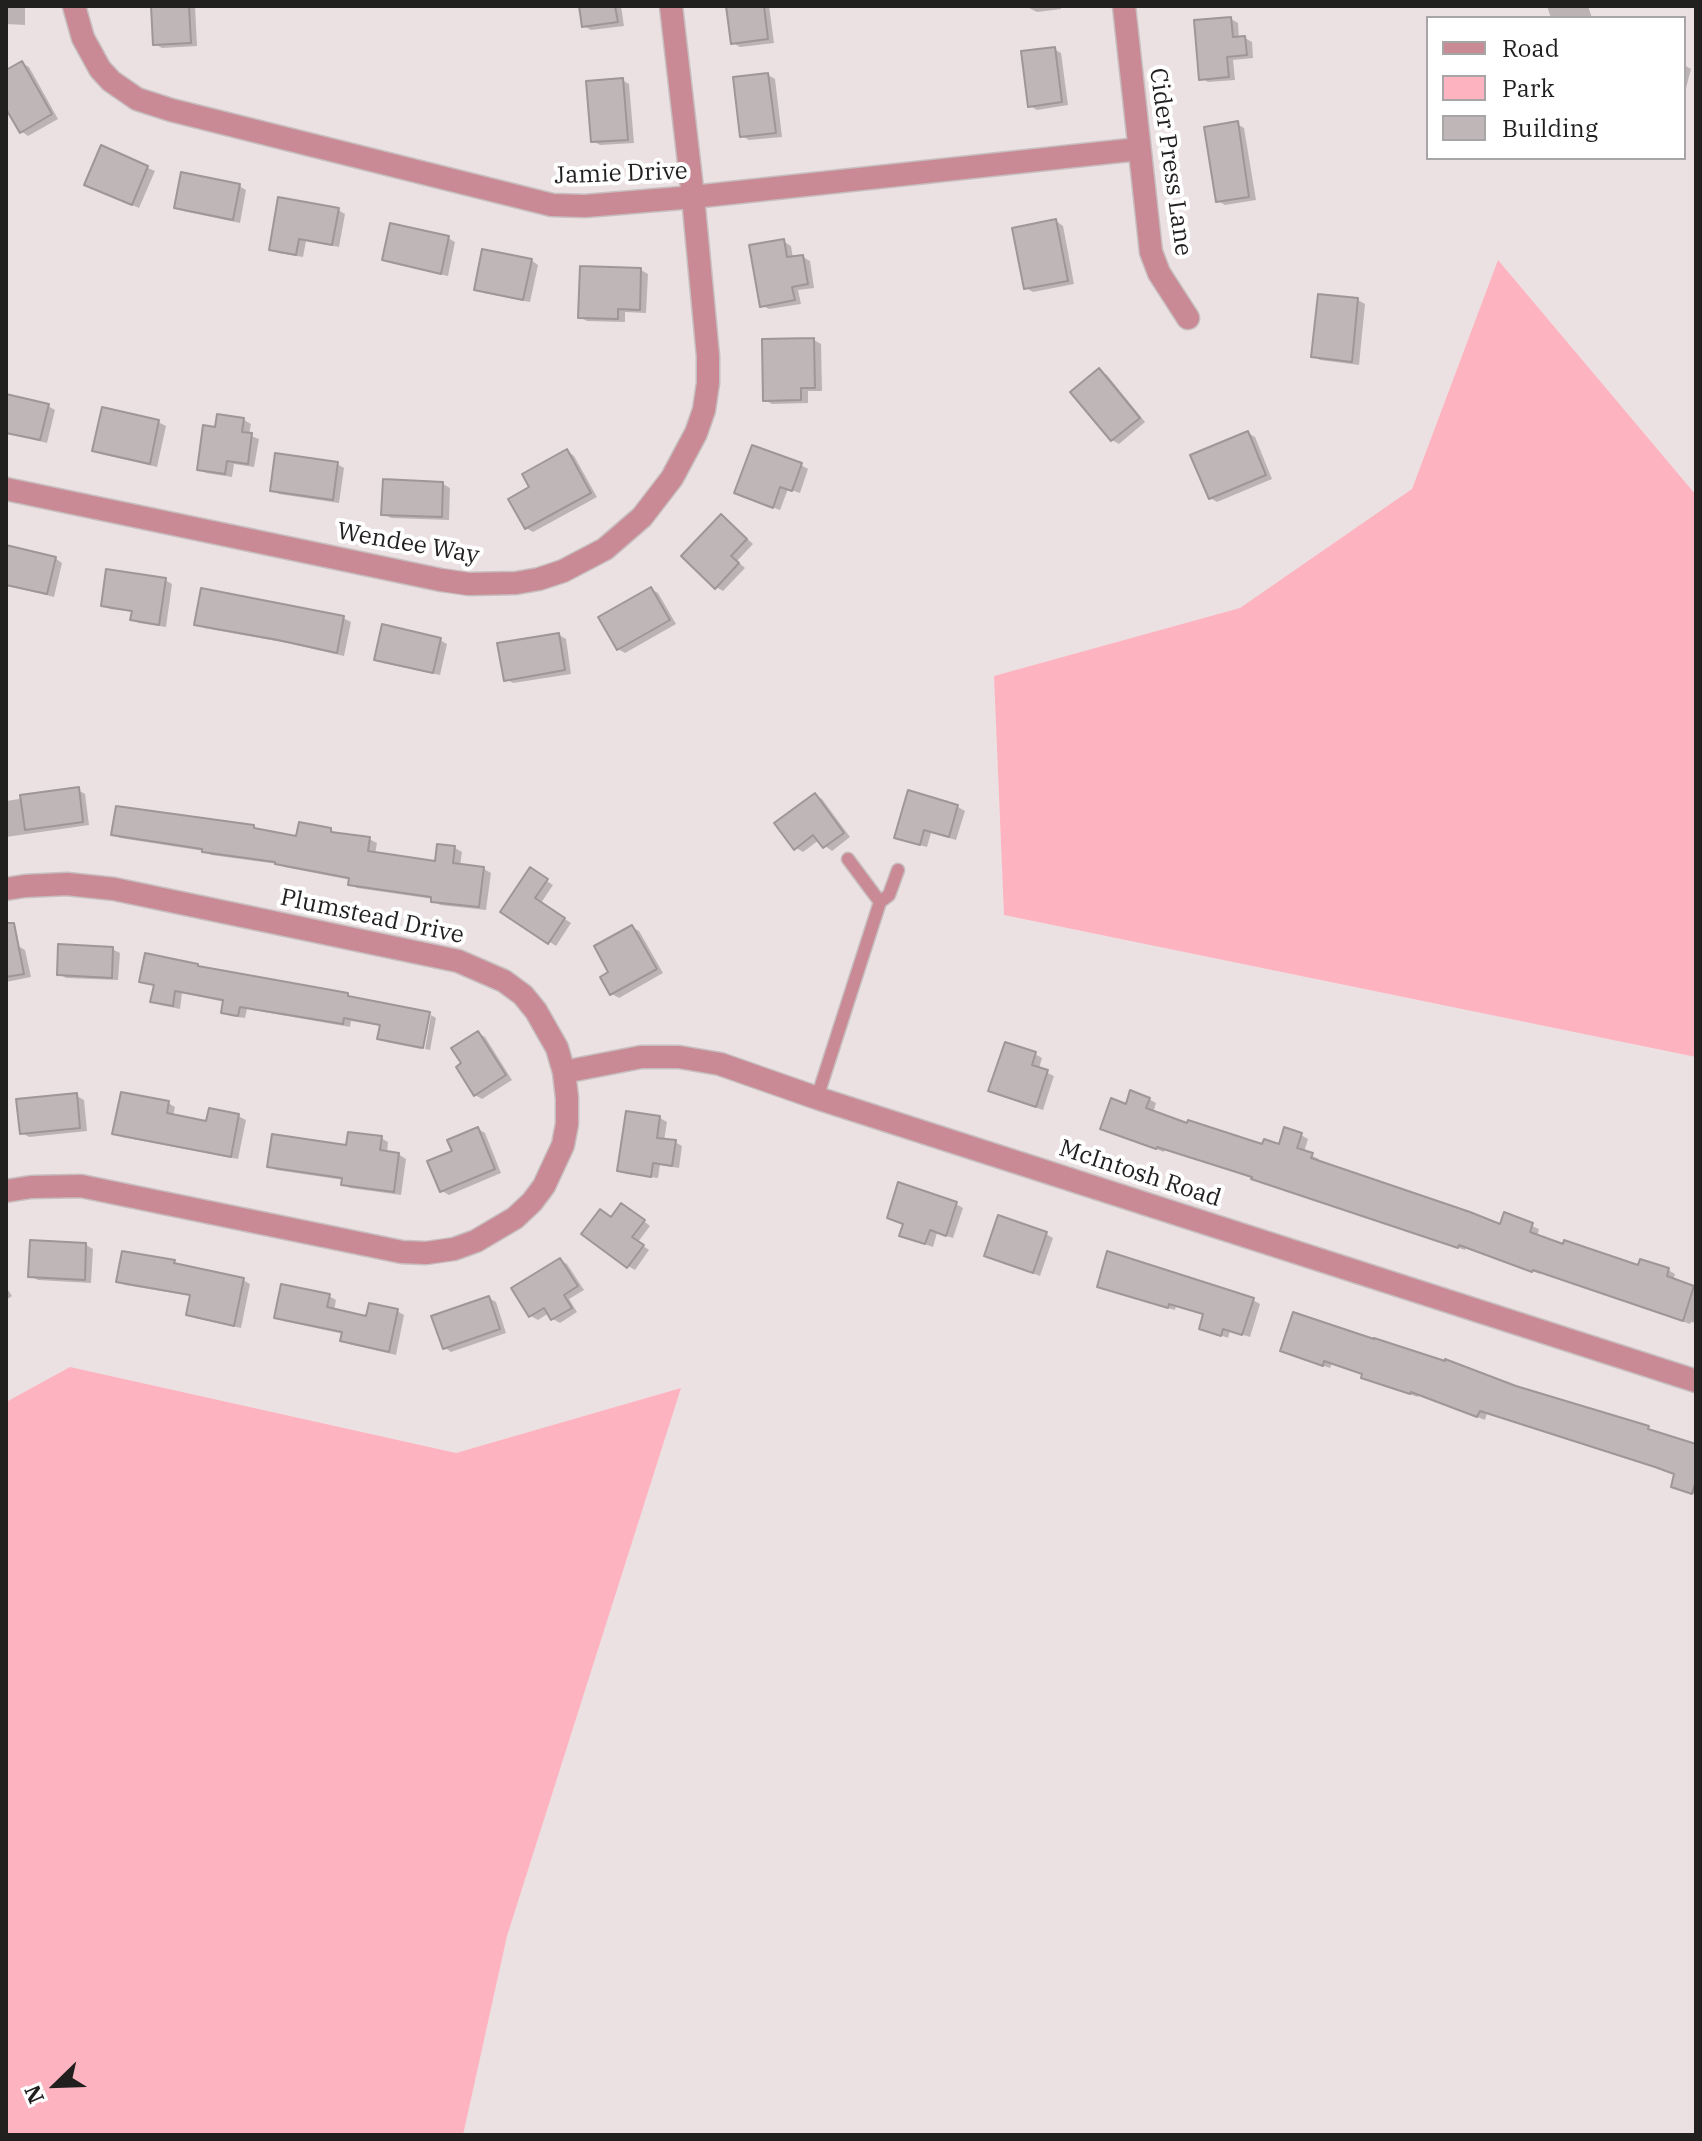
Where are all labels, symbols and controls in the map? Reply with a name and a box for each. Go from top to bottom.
legend [1426,16,1686,160]
text: Road [1502,32,1559,64]
street label: Cider Press Lane [1143,66,1197,258]
text: Park [1502,72,1554,104]
text: Building [1502,112,1598,144]
street label: Jamie Drive [554,157,688,191]
street label: Wendee Way [335,517,481,571]
street label: Plumstead Drive [278,883,466,951]
street label: McIntosh Road [1055,1134,1225,1214]
north arrow [16,2045,96,2125]
text: N [17,2081,50,2108]

